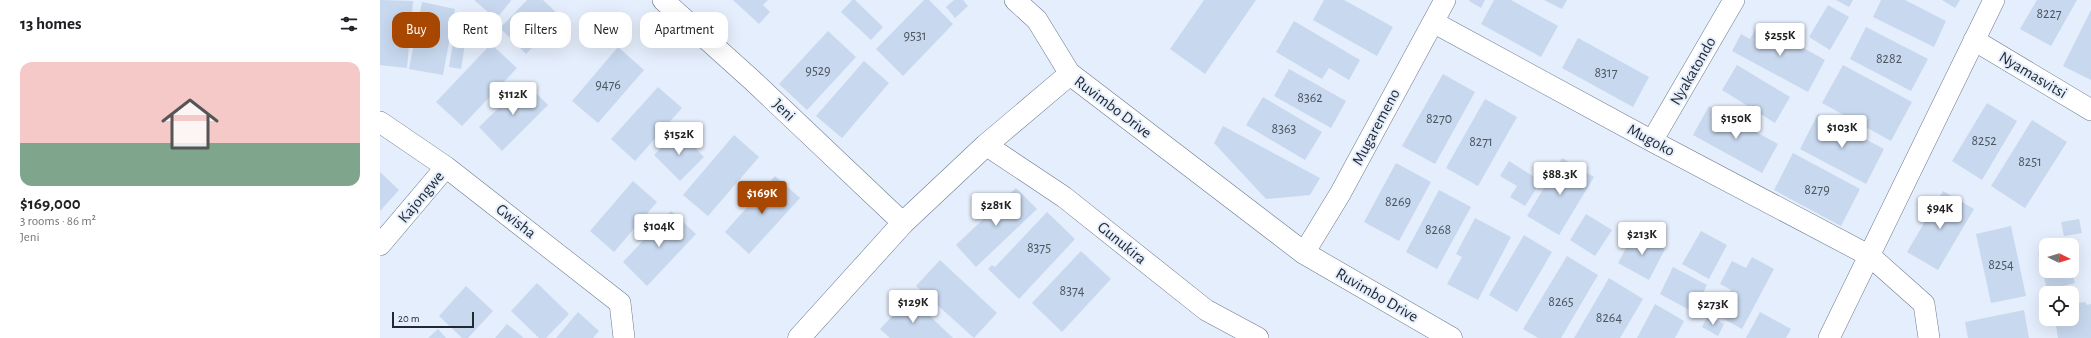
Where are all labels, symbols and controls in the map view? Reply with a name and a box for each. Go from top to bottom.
house number: 8227 [2036,7,2062,21]
chip: Buy [392,12,440,48]
chip: Rent [448,12,502,48]
chip: Filters [510,12,571,48]
chip: New [579,12,632,48]
chip: Apartment [640,12,728,48]
icon: filters [338,13,360,35]
text: 13 homes [20,15,82,32]
pin: $255K [1752,23,1808,57]
house number: 9531 [903,29,927,43]
text: $255K [1765,29,1795,42]
street label: Nyakatondo [1667,34,1720,108]
street label: Nyamasvitsi [1996,49,2070,102]
house number: 8282 [1876,52,1902,66]
house number: 9529 [805,64,831,78]
house number: 8317 [1594,66,1618,80]
street label: Ruvimbo Drive [1071,73,1155,141]
house number: 9476 [595,78,621,92]
pin: $112K [485,82,541,116]
street label: Mugaremeno [1349,86,1403,168]
icon: home [154,88,226,160]
text: $112K [499,88,527,101]
house number: 8362 [1297,91,1323,105]
street label: Jeni [770,96,798,124]
pin: $150K [1708,106,1764,140]
house number: 8270 [1426,112,1452,126]
text: $150K [1721,112,1751,125]
pin: $103K [1814,115,1870,149]
street label: Mugoko [1625,121,1677,159]
text: $103K [1827,121,1857,134]
pin: $152K [651,122,707,156]
house number: 8363 [1272,122,1297,136]
text: $152K [664,128,694,141]
house number: 8252 [1971,134,1997,148]
house number: 8271 [1469,135,1493,149]
house number: 8251 [2018,155,2042,169]
pin: $88.3K [1527,162,1593,196]
street label: Kajongwe [395,168,448,226]
text: $88.3K [1543,168,1577,181]
pin: $169K [734,181,790,215]
house number: 8279 [1804,183,1830,197]
text: $169K [747,187,777,200]
pin: $281K [968,193,1024,227]
text: $169,000 [20,195,81,212]
house number: 8269 [1385,195,1411,209]
pin: $94K [1916,196,1964,230]
text: $281K [981,199,1011,212]
street label: Gwisha [493,201,539,241]
text: $94K [1927,202,1953,215]
pin: $104K [631,214,687,248]
text: 3 rooms · 86 m² [20,215,96,228]
street label: Gunukira [1095,219,1149,267]
text: $104K [643,220,675,233]
pin: $213K [1614,222,1670,256]
house number: 8268 [1425,223,1451,237]
text: $213K [1627,228,1657,241]
text: Jeni [20,231,40,244]
north arrow [2039,238,2079,278]
map controls [2039,238,2079,326]
house number: 8375 [1027,241,1051,255]
house number: 8254 [1988,258,2014,272]
street label: Ruvimbo Drive [1333,265,1421,325]
house number: 8374 [1060,284,1085,298]
button: locate [2039,286,2079,326]
pin: $129K [885,290,941,324]
pin: $273K [1685,292,1741,326]
house number: 8265 [1548,295,1574,309]
text: $129K [898,296,928,309]
text: $273K [1698,298,1728,311]
scale bar [392,310,474,329]
house number: 8264 [1596,311,1622,325]
text: 20 m [398,313,419,324]

